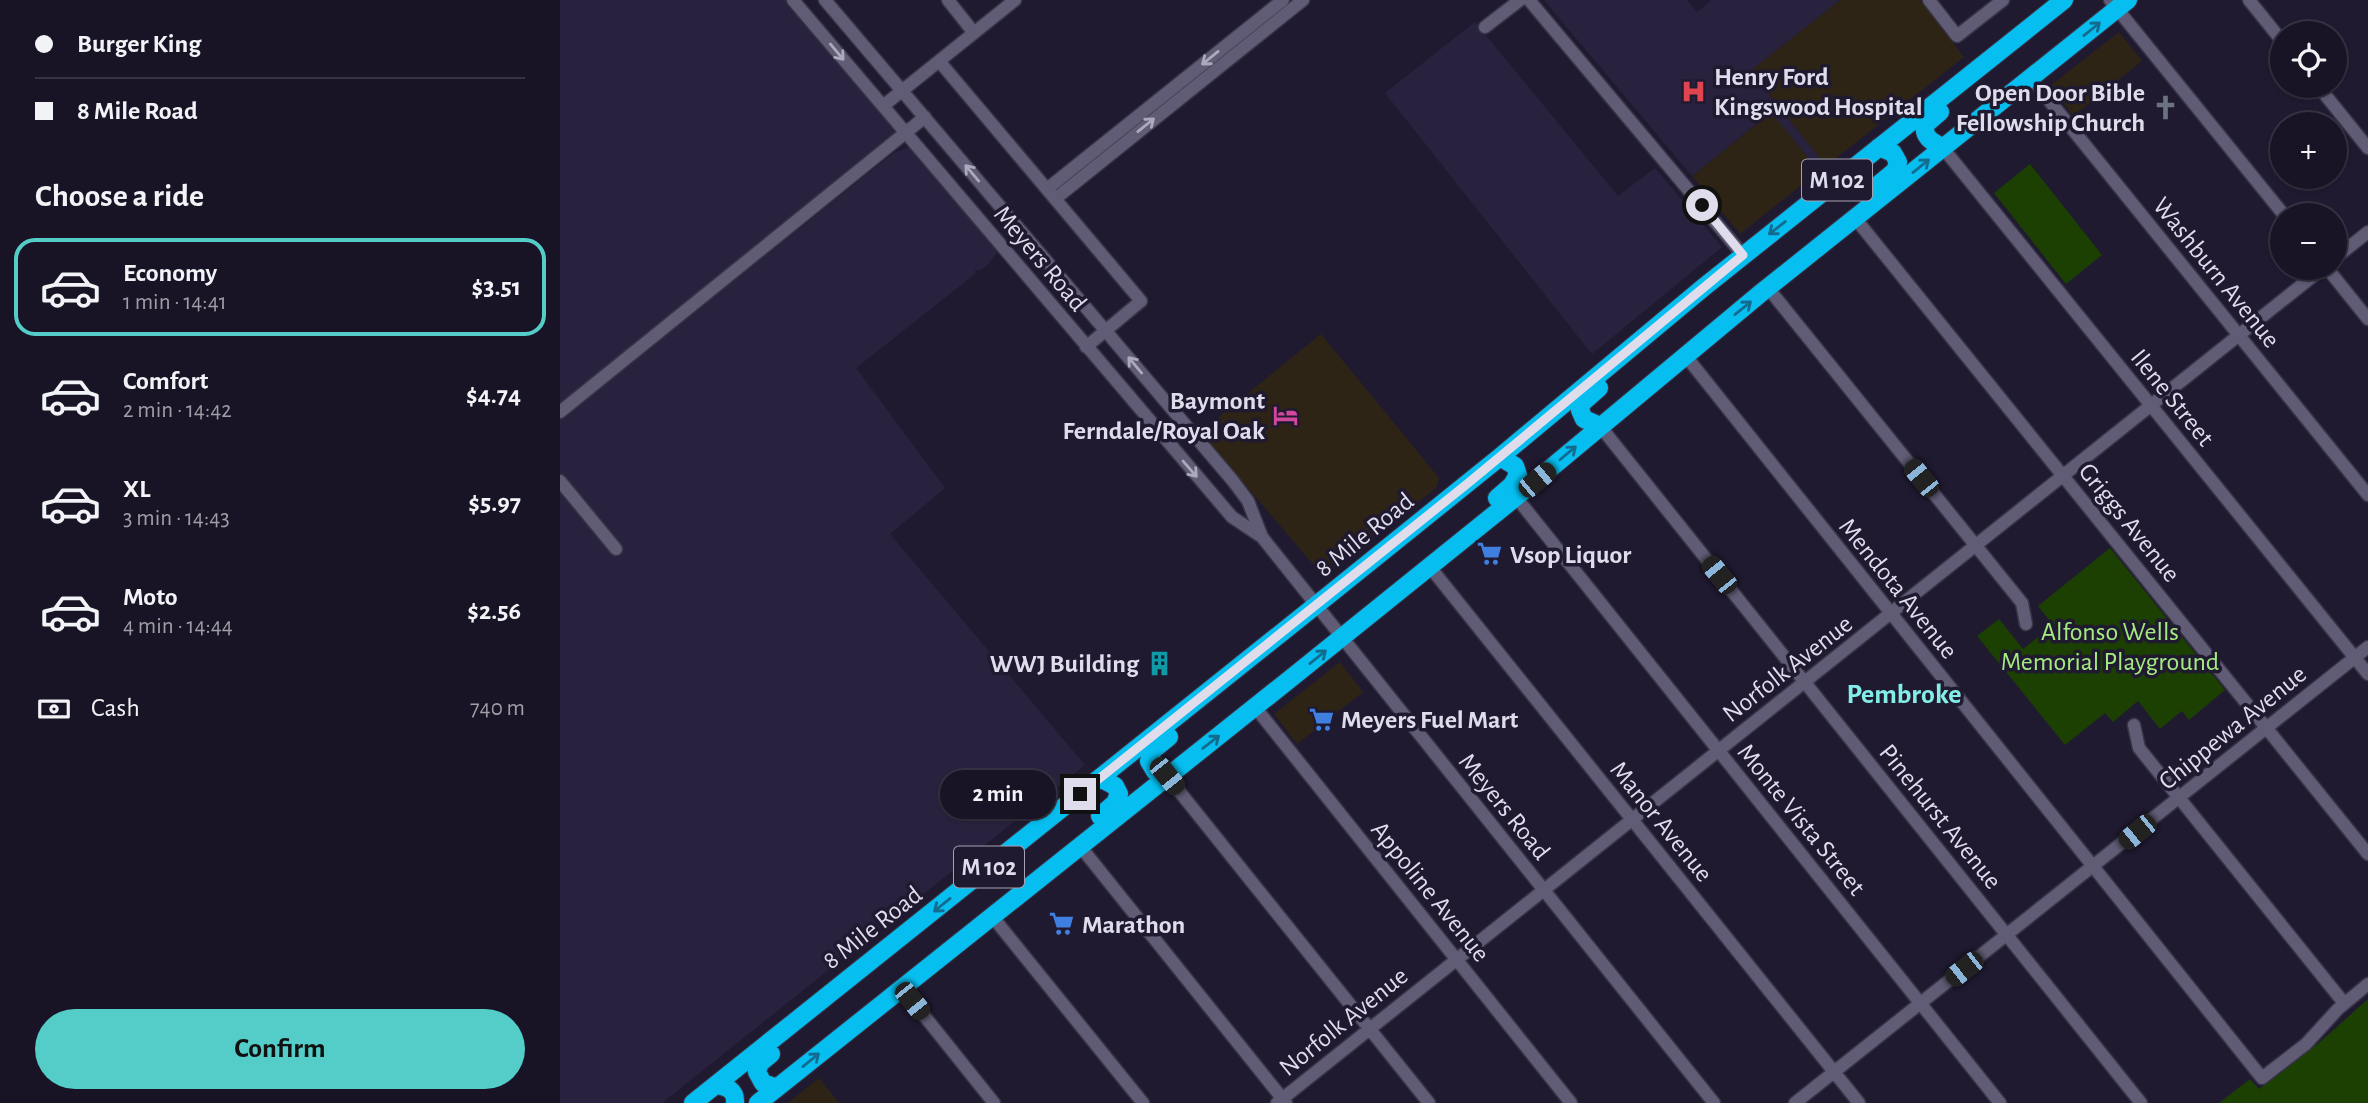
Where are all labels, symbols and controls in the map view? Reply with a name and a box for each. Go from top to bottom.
map controls [2270,21,2347,280]
button: locate [2270,21,2347,98]
one-way arrow [2083,22,2101,38]
text: Burger King [77,31,201,57]
one-way arrow [829,43,845,61]
one-way arrow [1202,50,1220,66]
place label: Henry Ford Kingswood Hospital [1714,64,1923,120]
hospital icon: Henry Ford Kingswood Hospital [1680,77,1708,105]
place label: Open Door Bible Fellowship Church [1956,80,2145,136]
church icon: Open Door Bible Fellowship Church [2151,93,2179,121]
text: 8 Mile Road [77,98,198,124]
button: + [2270,112,2347,189]
one-way arrow [1137,118,1155,133]
one-way arrow [1911,158,1929,173]
road number: M 102 [1802,160,1872,200]
one-way arrow [964,164,980,182]
text: Choose a ride [35,180,204,212]
route start [1686,189,1718,221]
street label: Washburn Avenue [2148,192,2285,353]
street label: Meyers Road [989,201,1092,316]
button: − [2270,203,2347,280]
one-way arrow [1768,221,1786,236]
icon: car [39,256,102,319]
text: Economy [123,260,217,286]
text: $3.51 [472,274,521,300]
text: 1 min · 14:41 [123,291,227,314]
one-way arrow [1733,300,1751,315]
street label: Ilene Street [2126,344,2219,451]
one-way arrow [1127,357,1143,375]
icon: car [39,364,102,427]
text: Comfort [123,368,208,394]
text: $4.74 [466,382,521,408]
place label: Baymont Ferndale/Royal Oak [1063,388,1265,444]
text: 2 min · 14:42 [123,399,232,422]
hotel icon: Baymont Ferndale/Royal Oak [1271,401,1299,429]
one-way arrow [1559,445,1577,461]
car [1900,455,1943,501]
car [1515,458,1560,502]
street label: Griggs Avenue [2074,458,2185,587]
one-way arrow [1182,459,1198,477]
icon: car [39,472,102,535]
text: XL [123,476,150,502]
street label: 8 Mile Road [1311,488,1419,582]
text: $5.97 [468,490,521,516]
text: 3 min · 14:43 [123,507,230,530]
street label: Mendota Avenue [1834,514,1962,664]
supermarket icon: Vsop Liquor [1476,540,1504,568]
place label: Vsop Liquor [1510,542,1631,568]
car [1698,552,1741,598]
icon: car [39,580,102,643]
text: Moto [123,584,178,610]
text: $2.56 [467,598,521,624]
street label: Norfolk Avenue [1718,610,1857,727]
text: 4 min · 14:44 [123,615,233,638]
park label: Alfonso Wells Memorial Playground [2001,619,2219,675]
building icon: WWJ Building [1145,649,1173,677]
one-way arrow [1308,649,1326,664]
place label: WWJ Building [990,651,1140,677]
street label: Chippewa Avenue [2154,661,2311,795]
district label: Pembroke [1846,681,1962,709]
icon: cash [35,690,73,728]
text: Cash [91,695,140,721]
text: 740 m [470,697,525,720]
supermarket icon: Meyers Fuel Mart [1307,705,1335,733]
place label: Meyers Fuel Mart [1341,707,1519,733]
one-way arrow [1201,734,1220,749]
street label: Monte Vista Street [1732,739,1870,900]
street label: Pinehurst Avenue [1874,739,2006,894]
street label: Meyers Road [1454,748,1555,865]
car [1146,753,1189,799]
street label: Manor Avenue [1605,757,1717,887]
callout: 2 min [940,770,1056,818]
route end [1064,778,1096,810]
text: 2 min [972,783,1024,806]
car [2115,811,2160,853]
street label: Appoline Avenue [1366,817,1494,967]
road number: M 102 [954,846,1024,888]
street label: 8 Mile Road [818,881,927,974]
one-way arrow [933,898,951,913]
supermarket icon: Marathon [1048,910,1076,938]
place label: Marathon [1082,912,1185,938]
car [1941,948,1988,990]
street label: Norfolk Avenue [1275,962,1413,1081]
car [891,978,934,1024]
button: Confirm [35,1009,525,1089]
one-way arrow [802,1053,820,1068]

